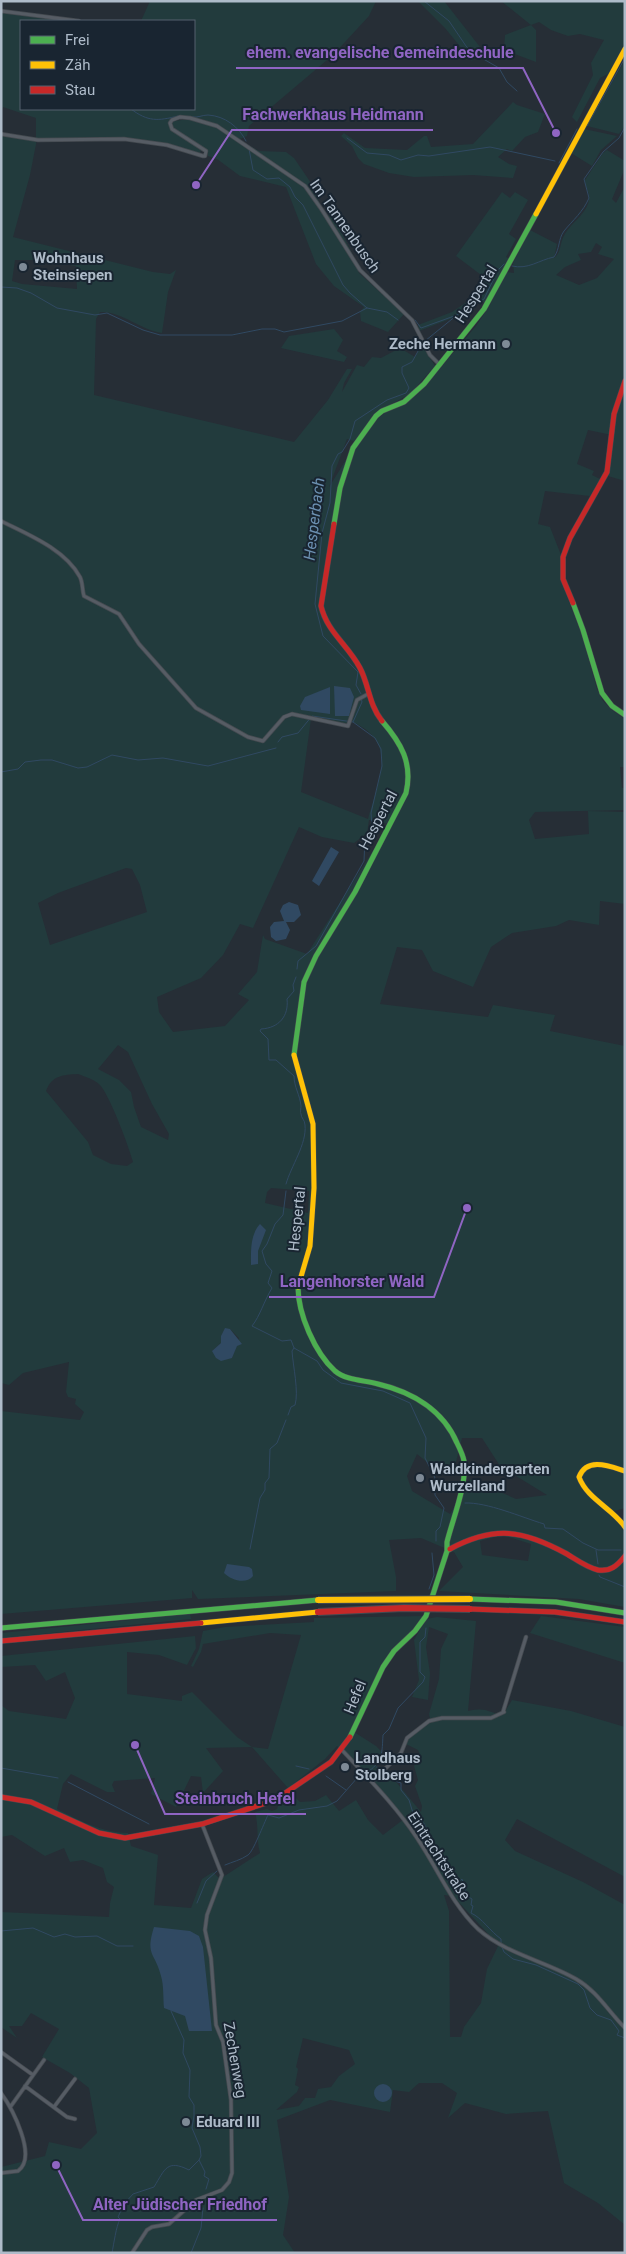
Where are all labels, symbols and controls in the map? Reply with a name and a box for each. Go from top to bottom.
legend [20,20,195,110]
text: Frei [65,31,90,49]
callout: ehem. evangelische Gemeindeschule [236,37,523,68]
text: ehem. evangelische Gemeindeschule [246,43,514,62]
text: Zäh [65,56,90,74]
text: Stau [65,81,95,99]
callout: Fachwerkhaus Heidmann [232,99,433,130]
text: Fachwerkhaus Heidmann [242,105,424,124]
street label: Im Tannenbusch [306,176,384,276]
place label: Wohnhaus Steinsiepen [33,249,113,284]
marker: Wohnhaus Steinsiepen [17,261,29,273]
street label: Hespertal [451,262,501,326]
place label: Zeche Hermann [389,335,496,353]
marker: Zeche Hermann [500,338,512,350]
water label: Hesperbach [299,476,329,562]
street label: Hespertal [355,787,401,853]
street label: Hespertal [285,1186,309,1252]
callout: Langenhorster Wald [269,1266,434,1297]
text: Langenhorster Wald [280,1272,424,1291]
place label: Waldkindergarten Wurzelland [430,1460,550,1495]
marker: Waldkindergarten Wurzelland [414,1472,426,1484]
street label: Hefel [340,1677,370,1717]
place label: Landhaus Stolberg [355,1749,421,1784]
marker: Landhaus Stolberg [339,1761,351,1773]
callout: Steinbruch Hefel [165,1783,306,1814]
text: Steinbruch Hefel [175,1789,295,1808]
street label: Eintrachtstraße [404,1808,474,1904]
street label: Zechenweg [219,2021,251,2099]
place label: Eduard III [196,2113,260,2131]
marker: Eduard III [180,2116,192,2128]
callout: Alter Jüdischer Friedhof [83,2189,277,2220]
text: Alter Jüdischer Friedhof [93,2195,267,2214]

